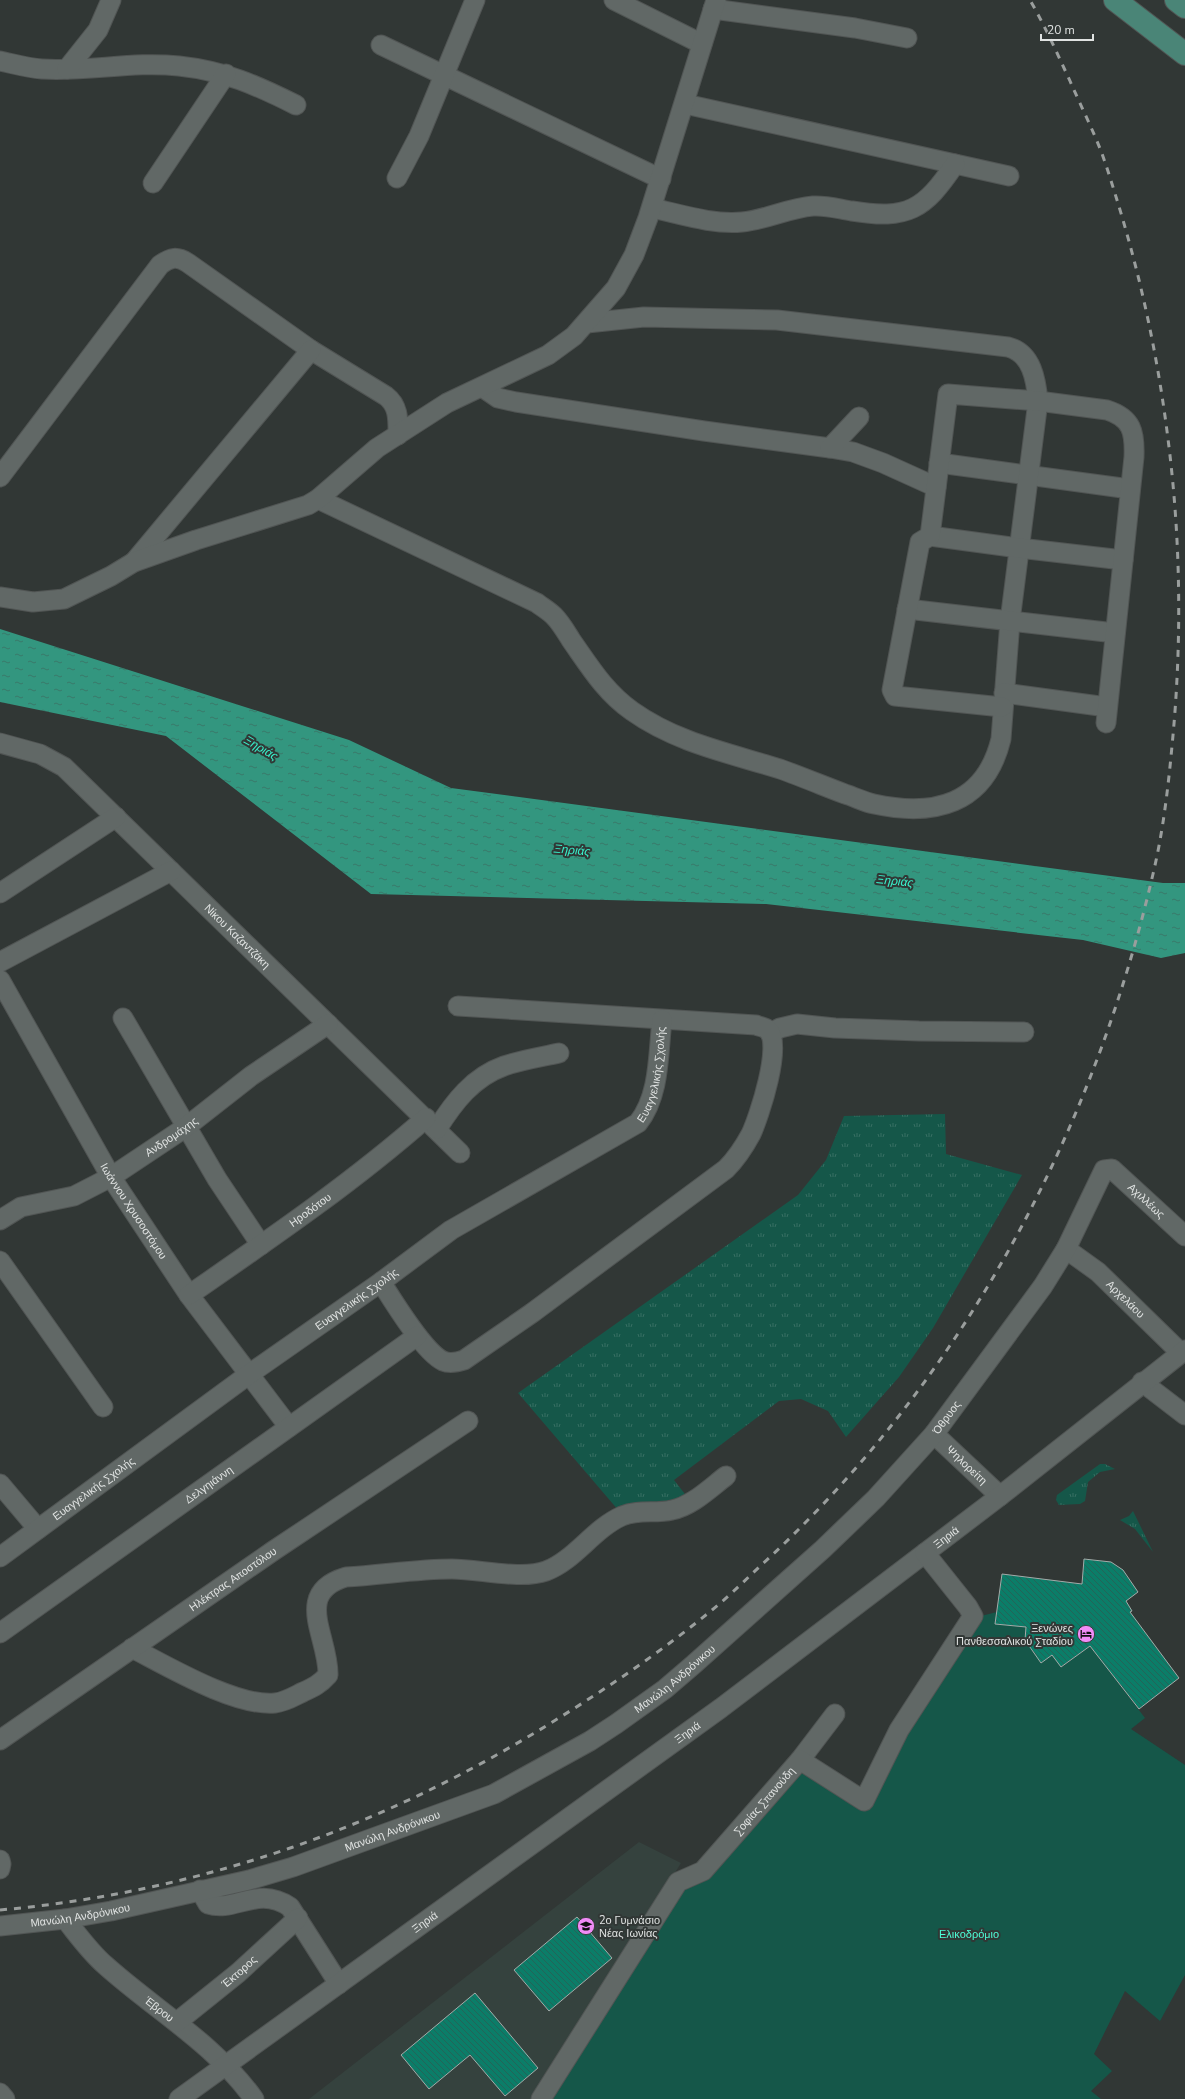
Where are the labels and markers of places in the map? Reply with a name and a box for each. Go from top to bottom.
place label: Ξενώνες Πανθεσσαλικού Σταδίου [956,1621,1073,1649]
hotel icon: Ξενώνες Πανθεσσαλικού Σταδίου [1076,1624,1096,1644]
place label: 2ο Γυμνάσιο Νέας Ιωνίας [599,1913,660,1941]
school or university icon: 2ο Γυμνάσιο Νέας Ιωνίας [576,1916,596,1936]

